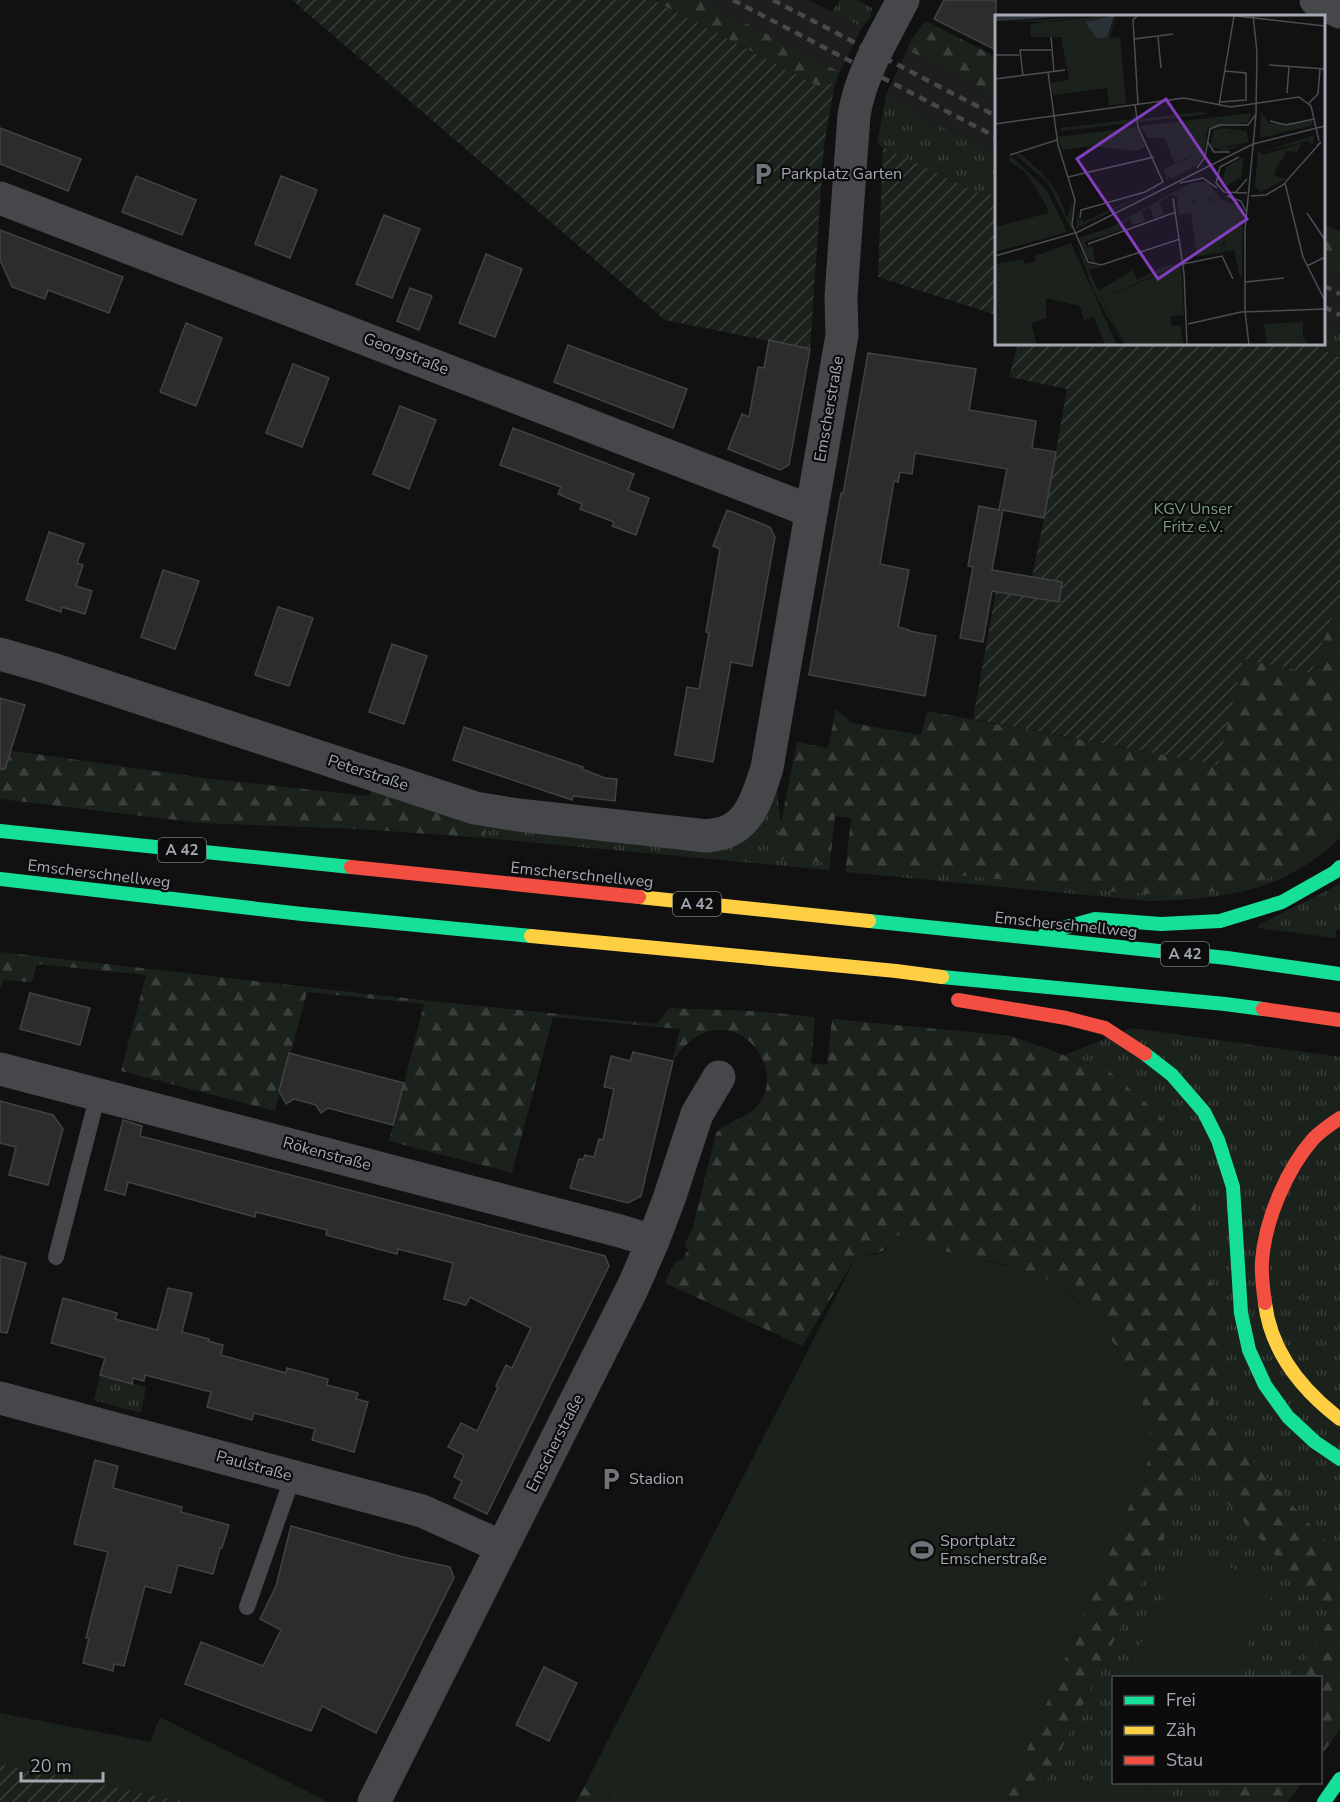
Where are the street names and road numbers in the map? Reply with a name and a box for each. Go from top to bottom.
street label: Georgstraße [360,328,452,380]
street label: Emscherstraße [809,354,849,464]
street label: Peterstraße [325,750,411,796]
road number: A 42 [158,838,206,862]
street label: Emscherschnellweg [26,854,172,894]
street label: Emscherschnellweg [509,857,655,893]
road number: A 42 [673,892,721,916]
street label: Emscherschnellweg [993,907,1139,943]
road number: A 42 [1161,942,1209,966]
street label: Rökenstraße [280,1132,374,1176]
street label: Emscherstraße [521,1390,589,1496]
street label: Paulstraße [214,1445,294,1487]

